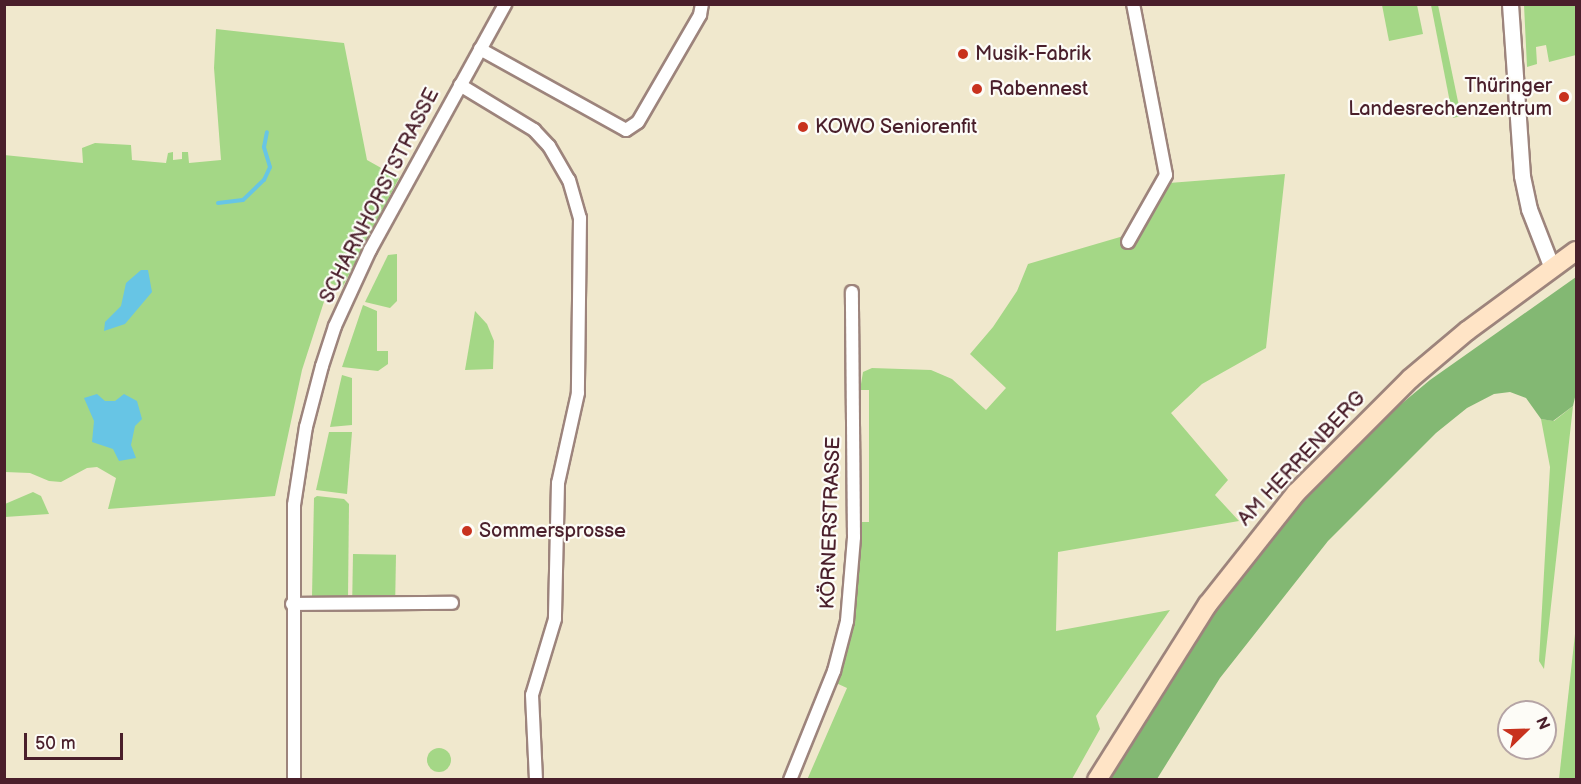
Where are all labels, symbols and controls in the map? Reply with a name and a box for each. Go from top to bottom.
place label: Musik-Fabrik [975,42,1091,66]
marker: Musik-Fabrik [956,47,970,61]
place label: Thüringer Landesrechenzentrum [1348,74,1552,121]
place label: Rabennest [989,77,1088,101]
marker: Rabennest [970,82,984,96]
street label: SCHARNHORSTSTRASSE [315,85,445,307]
marker: Thüringer Landesrechenzentrum [1557,90,1571,104]
place label: KOWO Seniorenfit [815,115,977,139]
marker: KOWO Seniorenfit [796,120,810,134]
street label: AM HERRENBERG [1233,387,1371,531]
street label: KÖRNERSTRASSE [816,436,846,610]
place label: Sommersprosse [479,519,626,543]
marker: Sommersprosse [460,524,474,538]
north arrow [1497,700,1557,760]
text: N [1531,714,1553,733]
scale bar [27,721,126,759]
text: 50 m [35,733,76,754]

